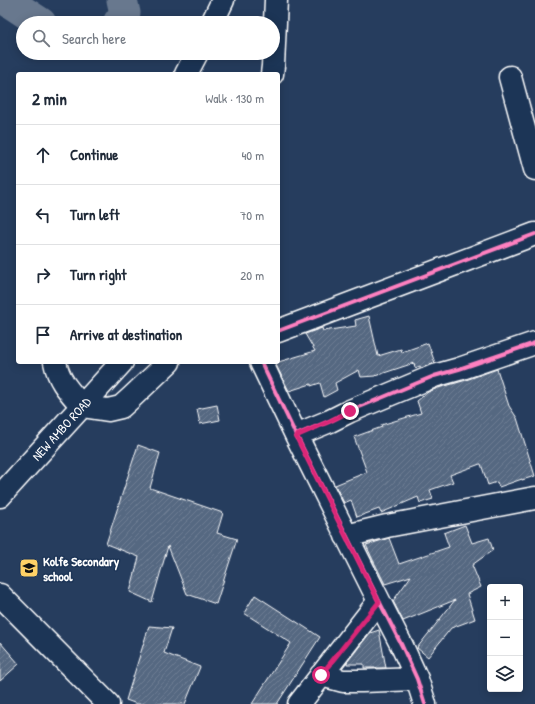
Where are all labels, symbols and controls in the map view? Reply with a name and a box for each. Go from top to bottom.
search box [16,16,280,60]
icon: search [30,27,52,49]
text: Search here [62,28,126,49]
text: 2 min [32,87,67,110]
text: Walk · 130 m [205,89,264,107]
icon: ahead [32,144,54,166]
text: Continue [70,144,118,165]
text: 40 m [241,146,264,164]
icon: left [32,204,54,226]
text: Turn left [70,204,120,225]
text: 70 m [240,206,264,224]
icon: right [32,264,54,286]
text: Turn right [70,264,126,285]
text: 20 m [240,266,264,284]
icon: arrive [32,324,54,346]
text: Arrive at destination [70,324,182,345]
street label: NEW AMBO ROAD [28,392,95,464]
route end [341,402,359,420]
place label: Kolfe Secondary school [43,552,120,585]
school or university icon: Kolfe Secondary school [18,557,40,579]
map controls [487,584,523,692]
button: + [487,584,523,620]
button: − [487,620,523,656]
button: layers [487,656,523,692]
route start [312,666,330,684]

